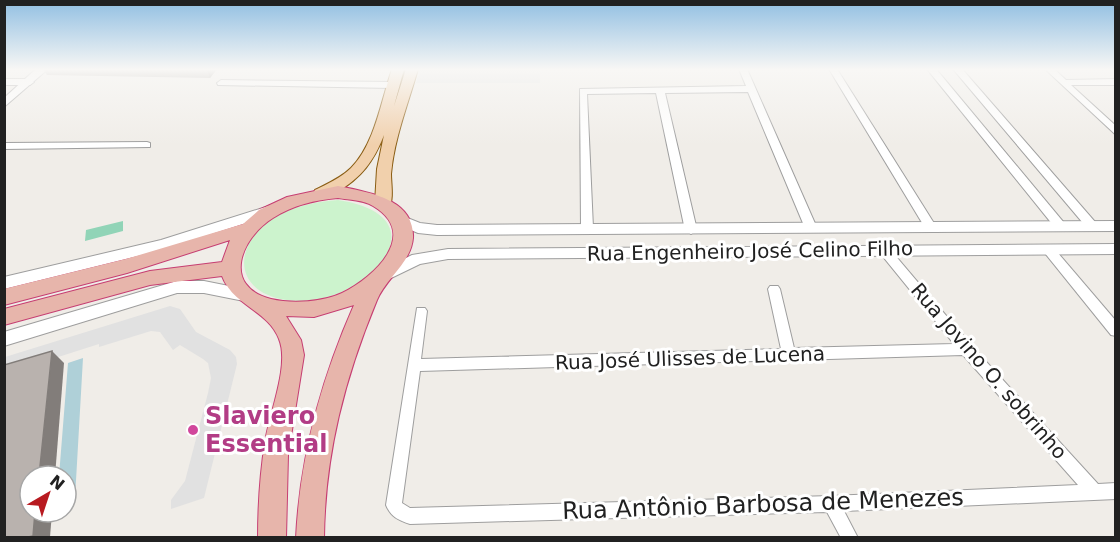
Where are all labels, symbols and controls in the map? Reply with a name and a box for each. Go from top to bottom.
street label: Rua Engenheiro José Celino Filho [587,236,913,266]
street label: Rua Jovino O. sobrinho [906,278,1072,464]
street label: Rua José Ulisses de Lucena [555,341,825,375]
place label: Slaviero Essential [205,402,327,458]
marker: Slaviero Essential [186,423,200,437]
north arrow [18,464,78,524]
text: N [46,471,68,494]
street label: Rua Antônio Barbosa de Menezes [562,483,964,525]

